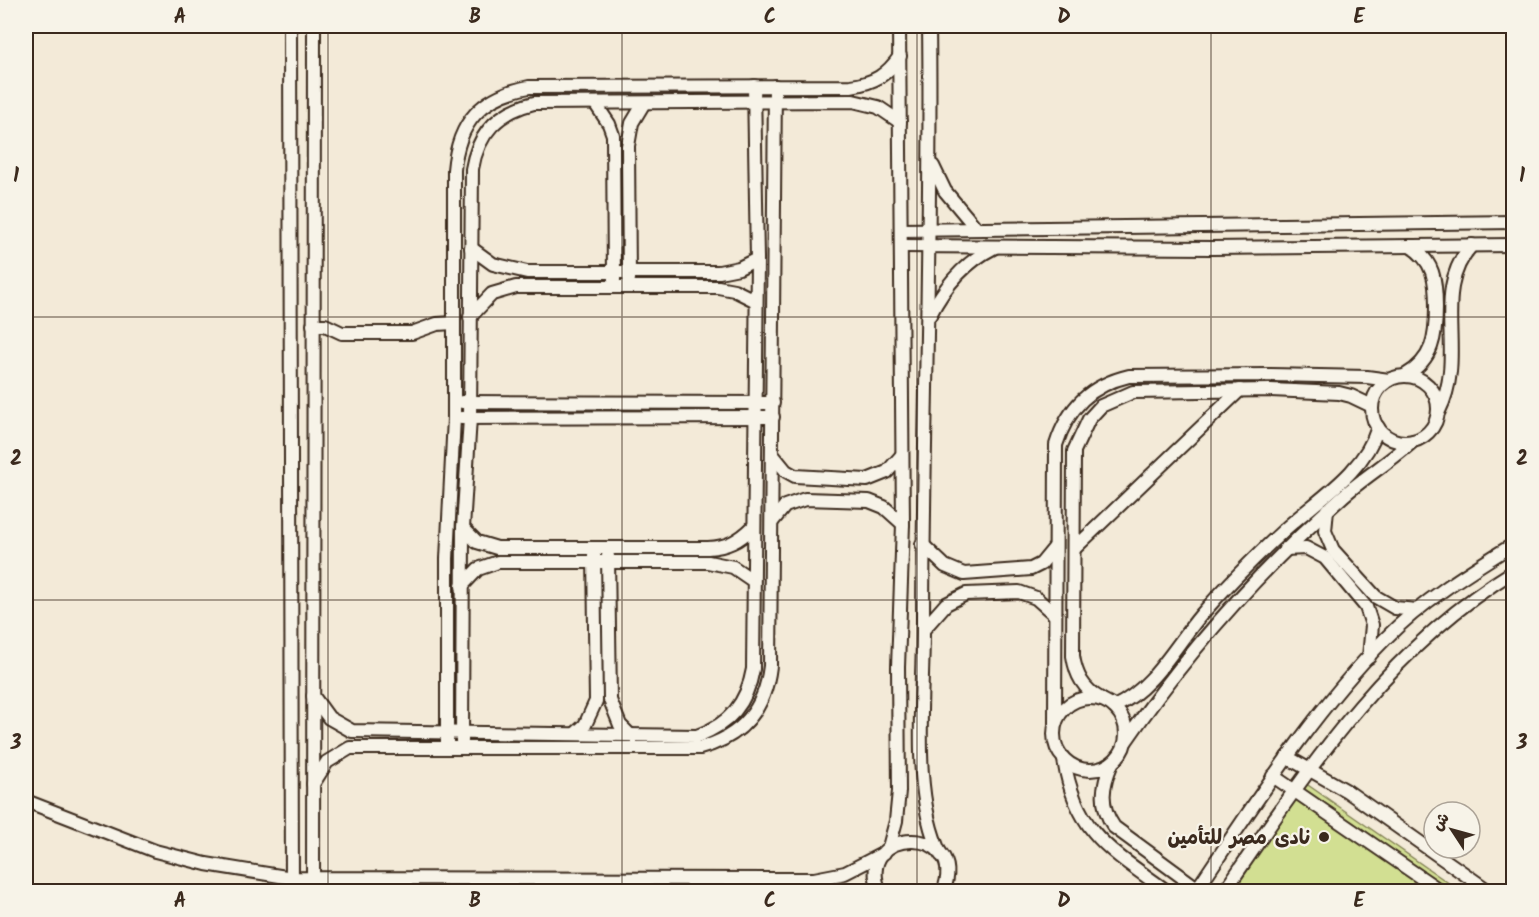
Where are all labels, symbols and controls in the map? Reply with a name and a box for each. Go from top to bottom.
text: A [174,2,186,34]
text: B [469,2,481,34]
text: C [764,2,776,34]
text: D [1057,2,1071,34]
text: E [1353,2,1365,34]
text: 1 [13,161,19,193]
text: 1 [1519,161,1525,193]
text: 2 [10,444,22,476]
text: 2 [1516,444,1528,476]
text: 3 [10,728,22,760]
text: 3 [1516,728,1528,760]
north arrow [1422,800,1482,860]
text: ش [1426,808,1456,837]
place label: نادى مصر للتأمين [1167,823,1312,855]
marker: نادى مصر للتأمين [1317,830,1331,844]
text: A [174,886,186,917]
text: B [469,886,481,917]
text: C [764,886,776,917]
text: D [1057,886,1071,917]
text: E [1353,886,1365,917]

